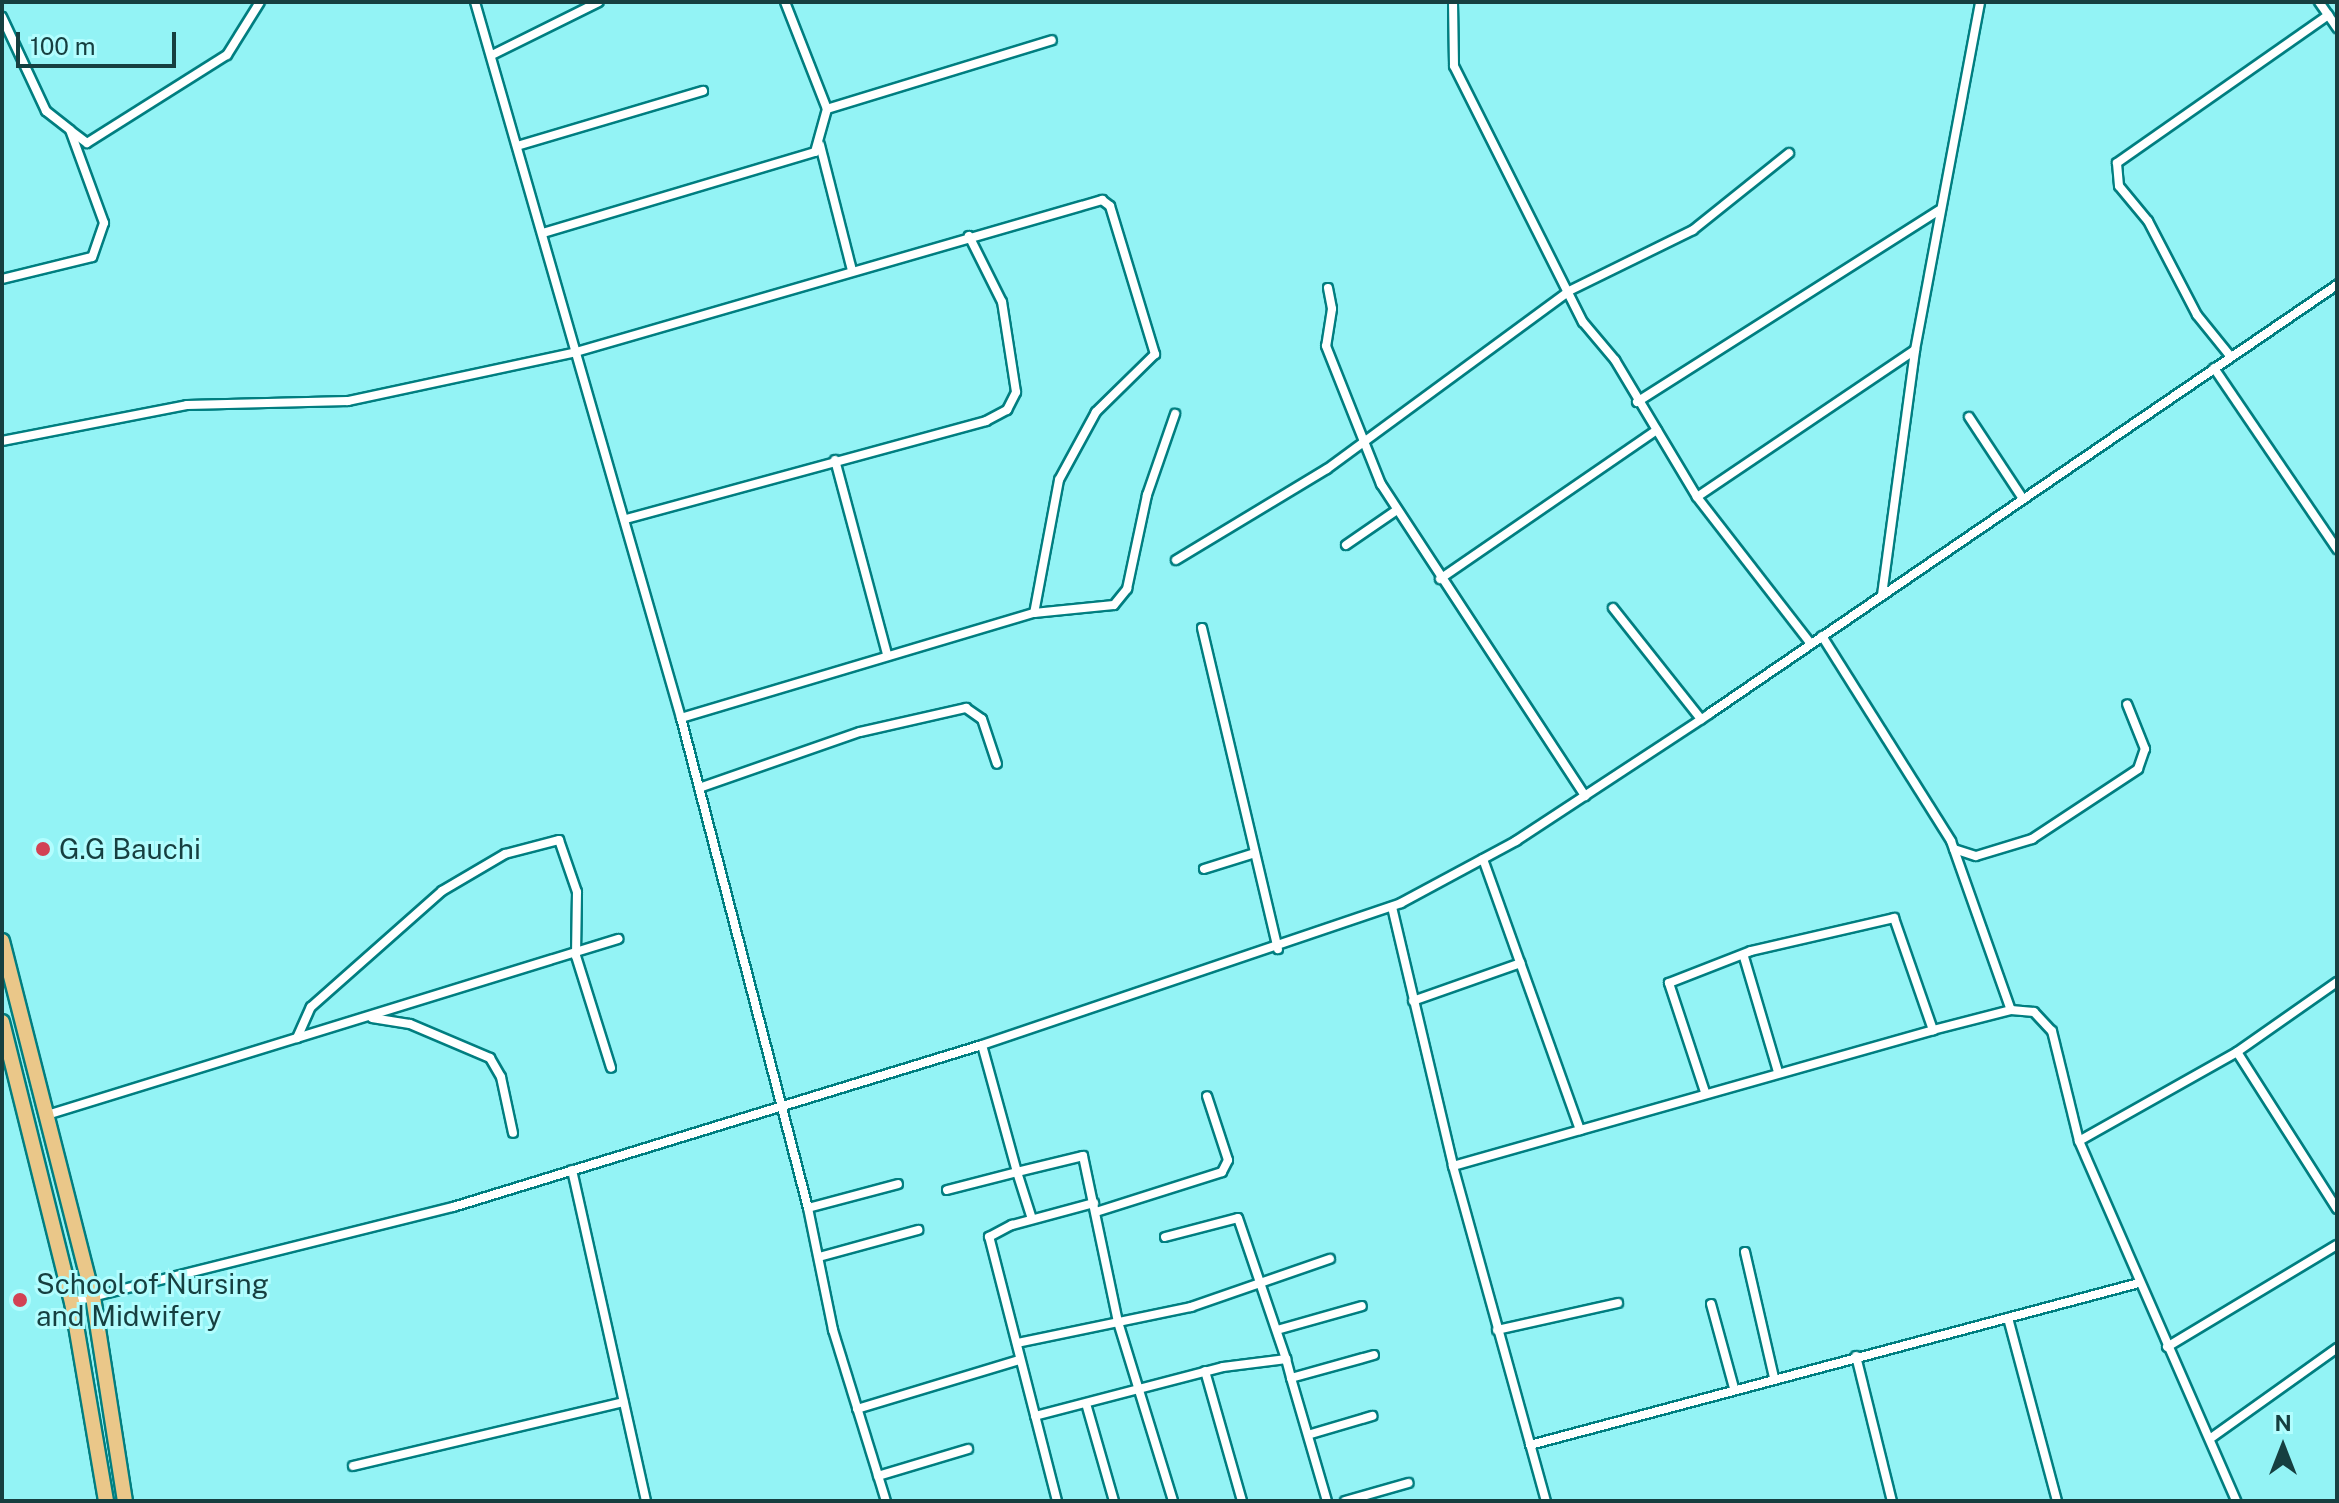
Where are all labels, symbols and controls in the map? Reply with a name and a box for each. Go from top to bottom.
scale bar [20,16,180,66]
text: 100 m [30,32,96,60]
place label: G.G Bauchi [59,832,201,866]
marker: G.G Bauchi [34,840,52,858]
place label: School of Nursing and Midwifery [36,1267,269,1333]
marker: School of Nursing and Midwifery [11,1291,29,1309]
north arrow [2243,1407,2323,1487]
text: N [2274,1410,2292,1436]

